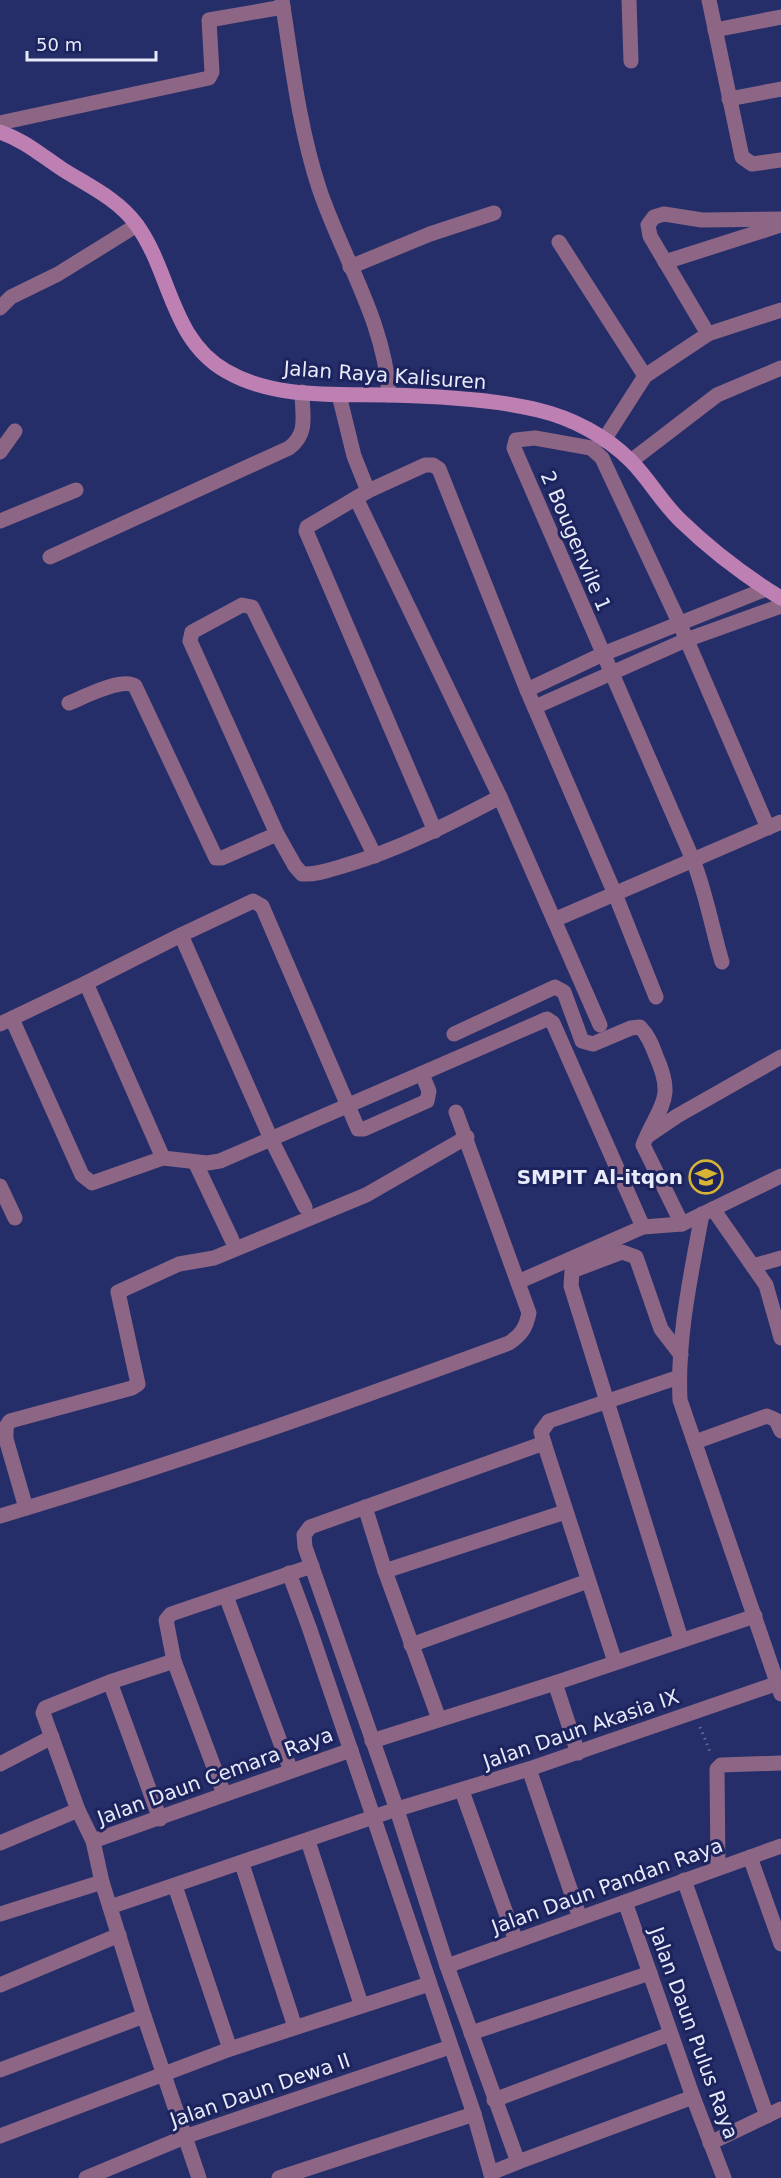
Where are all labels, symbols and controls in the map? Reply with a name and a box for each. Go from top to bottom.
scale bar [27,24,156,62]
text: 50 m [36,34,82,55]
street label: Jalan Raya Kalisuren [281,356,487,394]
street label: 2 Bougenvile 1 [536,467,616,615]
school or university icon: SMPIT Al-itqon [688,1159,724,1195]
place label: SMPIT Al-itqon [517,1165,683,1189]
street label: Jalan Daun Akasia IX [478,1684,682,1774]
street label: Jalan Daun Cemara Raya [92,1722,336,1831]
street label: Jalan Daun Pandan Raya [486,1833,726,1940]
street label: Jalan Daun Pulus Raya [644,1922,744,2142]
street label: Jalan Daun Dewa II [165,2048,353,2133]

